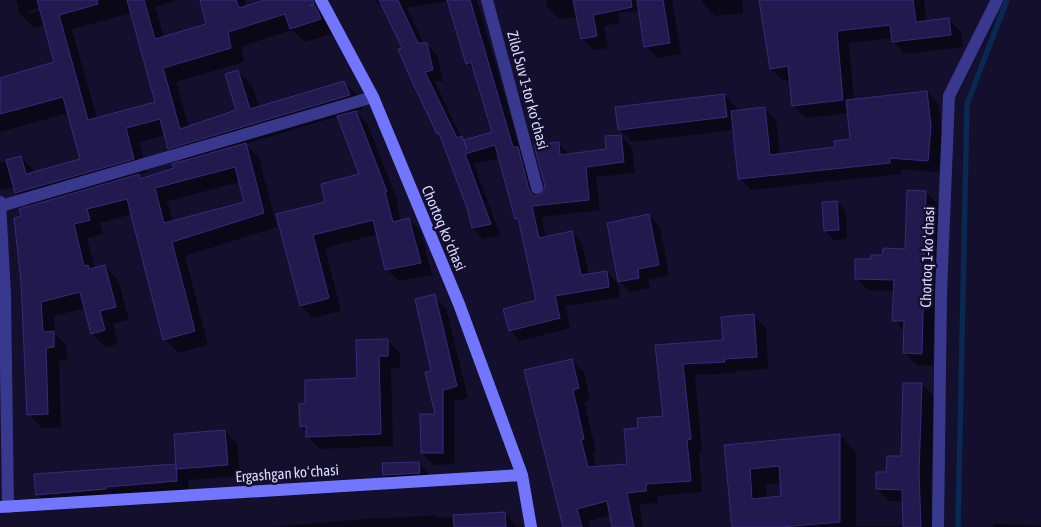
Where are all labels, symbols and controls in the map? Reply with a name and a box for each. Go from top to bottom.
street label: Zilol Suv 1-tor koʻchasi [504,29,552,151]
street label: Chortoq koʻchasi [418,183,470,273]
street label: Chortoq 1-koʻchasi [917,206,937,308]
street label: Ergashgan koʻchasi [235,461,339,485]

